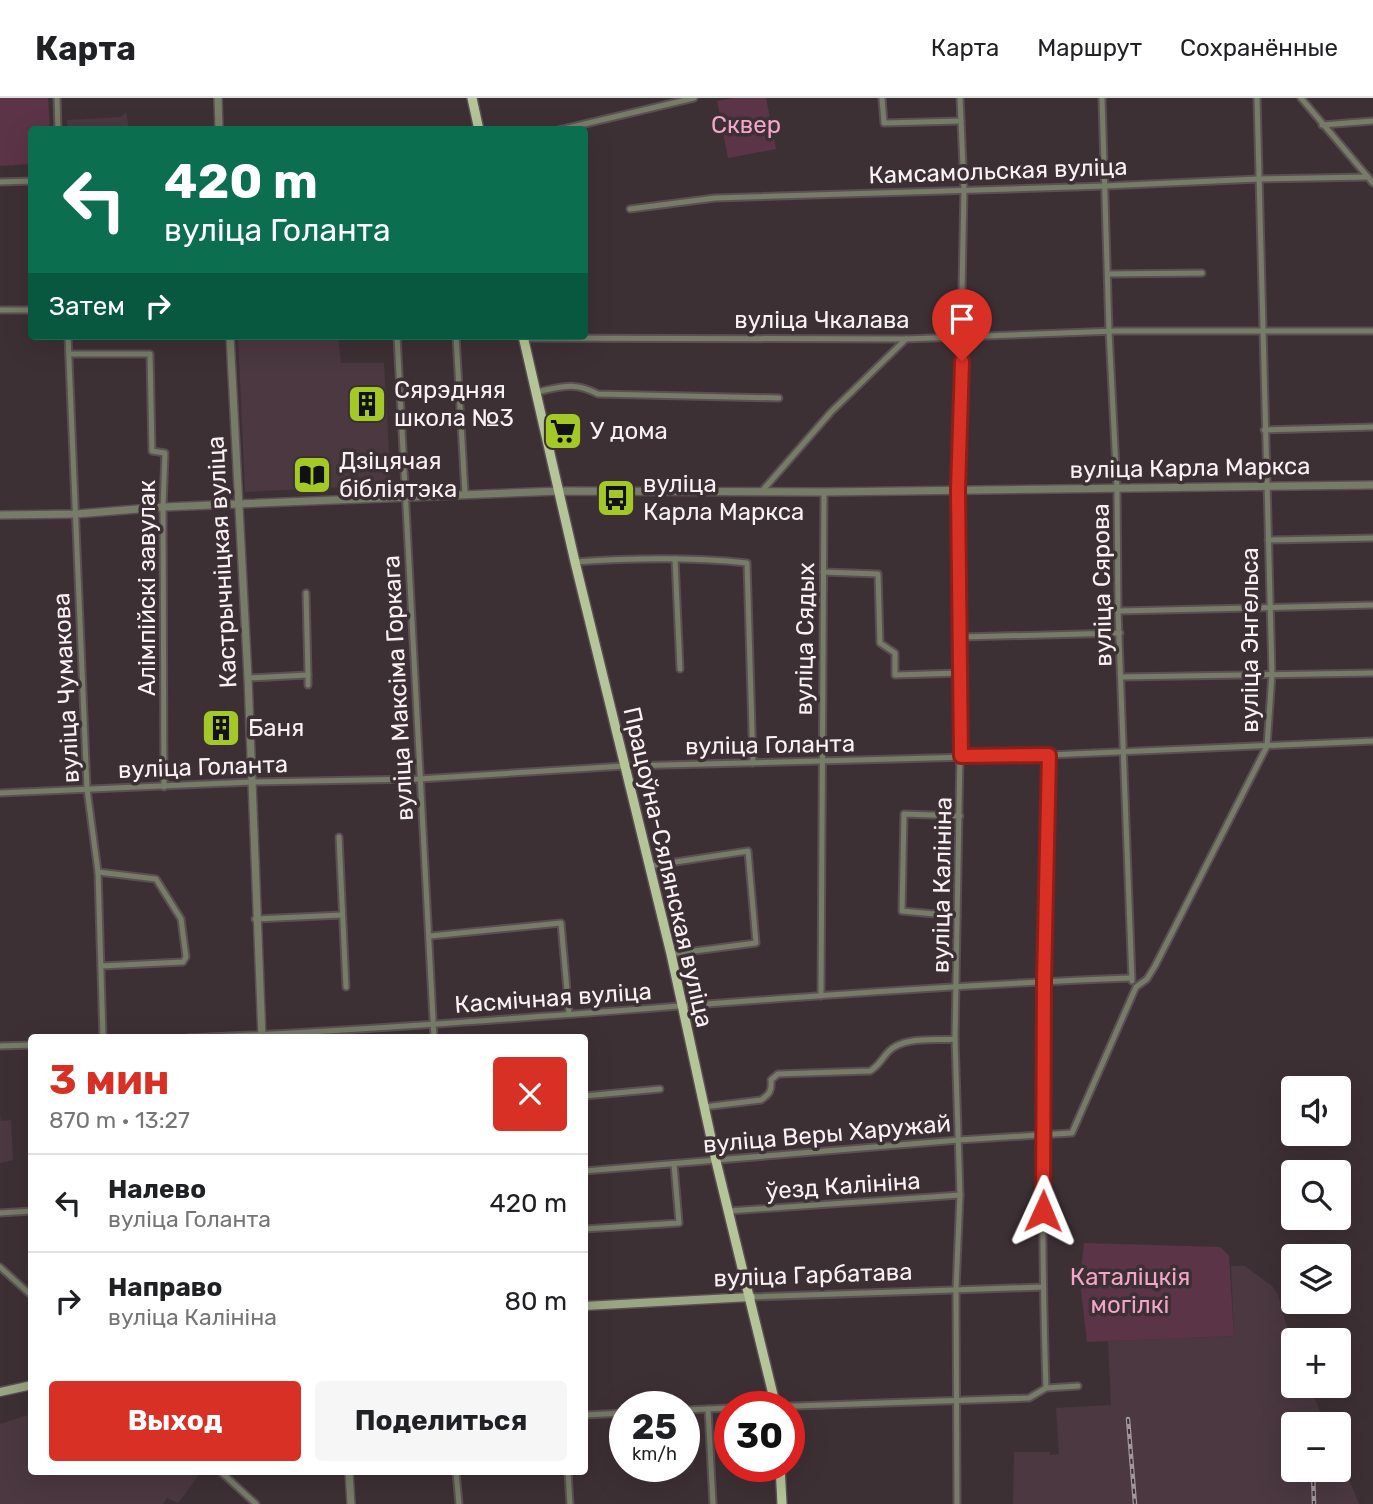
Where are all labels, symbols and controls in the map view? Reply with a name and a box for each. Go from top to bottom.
text: Карта [35,29,136,68]
text: Карта [931,34,999,62]
text: Маршрут [1037,34,1142,62]
text: Сохранённые [1180,34,1338,62]
park label: Сквер [711,111,781,139]
text: 420 m [164,152,318,210]
street label: Камсамольская вуліца [868,152,1128,190]
icon: left [49,154,140,245]
text: вуліца Голанта [164,211,391,249]
icon: right [139,287,177,325]
pin [932,289,992,361]
text: Затем [49,291,125,322]
icon: arrive [943,300,981,338]
street label: вуліца Чкалава [734,306,910,334]
place label: Сярэдняя школа №3 [394,376,514,432]
building icon: Сярэдняя школа №3 [346,383,388,425]
supermarket icon: У дома [542,410,584,452]
place label: У дома [590,417,668,445]
street label: Кастрычніцкая вуліца [201,435,243,689]
place label: Дзіцячая бібліятэка [339,447,457,503]
street label: вуліца Карла Маркса [1069,452,1311,484]
library icon: Дзіцячая бібліятэка [291,454,333,496]
place label: вуліца Карла Маркса [643,470,804,526]
bus stop icon: вуліца Карла Маркса [595,477,637,519]
street label: Алімпійскі завулак [133,480,161,696]
street label: вуліца Сярова [1087,503,1117,667]
street label: вуліца Энгельса [1236,547,1264,733]
street label: вуліца Максіма Горкага [377,554,419,822]
street label: вуліца Сядых [790,562,820,716]
street label: вуліца Чумакова [47,592,85,784]
street label: Працоўна-Сялянская вуліца [617,704,719,1030]
building icon: Баня [200,707,242,749]
place label: Баня [248,714,304,742]
street label: вуліца Голанта [685,730,855,760]
street label: вуліца Голанта [118,750,288,784]
street label: вуліца Калініна [926,797,958,973]
street label: Касмічная вуліца [453,977,653,1019]
text: 3 мин [49,1055,170,1105]
button: close [493,1057,567,1131]
map controls [1281,1076,1351,1482]
button: sound [1281,1076,1351,1146]
text: 870 m · 13:27 [49,1106,190,1134]
street label: вуліца Веры Харужай [702,1109,952,1159]
button: search [1281,1160,1351,1230]
street label: ўезд Калініна [765,1167,921,1205]
text: Налево [108,1174,206,1205]
position arrow [1006,1174,1080,1248]
icon: left [49,1184,87,1222]
text: 420 m [490,1188,567,1219]
text: вуліца Голанта [108,1205,271,1233]
button: layers [1281,1244,1351,1314]
street label: вуліца Гарбатава [713,1258,913,1292]
park label: Каталіцкія могілкі [1070,1263,1190,1319]
text: Направо [108,1272,222,1303]
icon: right [49,1282,87,1320]
text: 80 m [504,1286,567,1317]
text: вуліца Калініна [108,1303,277,1331]
button: + [1281,1328,1351,1398]
button: Выход [49,1381,301,1461]
button: Поделиться [315,1381,567,1461]
speed limit sign: 30 [714,1391,805,1482]
text: 25 [632,1406,677,1448]
button: − [1281,1412,1351,1482]
text: km/h [632,1443,677,1465]

